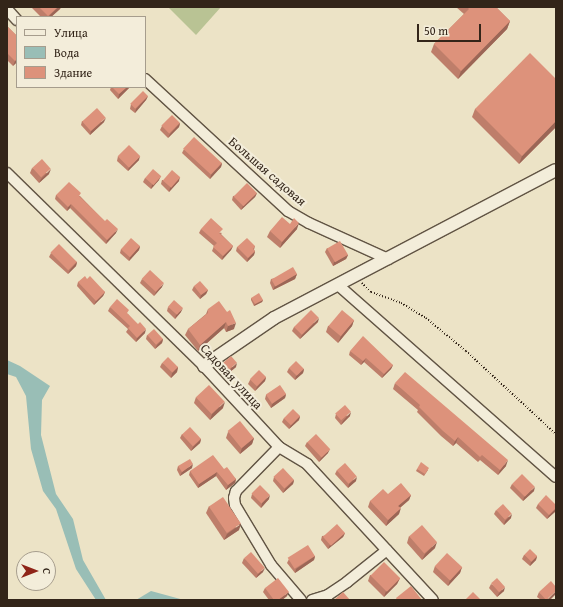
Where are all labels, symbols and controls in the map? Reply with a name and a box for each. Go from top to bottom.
legend [16,16,146,88]
scale bar [419,16,483,42]
text: 50 m [424,22,448,39]
text: Улица [54,24,88,41]
text: Вода [54,44,79,61]
text: Здание [54,64,92,81]
street label: Большая садовая [225,134,309,210]
street label: Садовая улица [197,341,265,413]
north arrow [16,551,56,591]
text: С [39,568,55,574]

